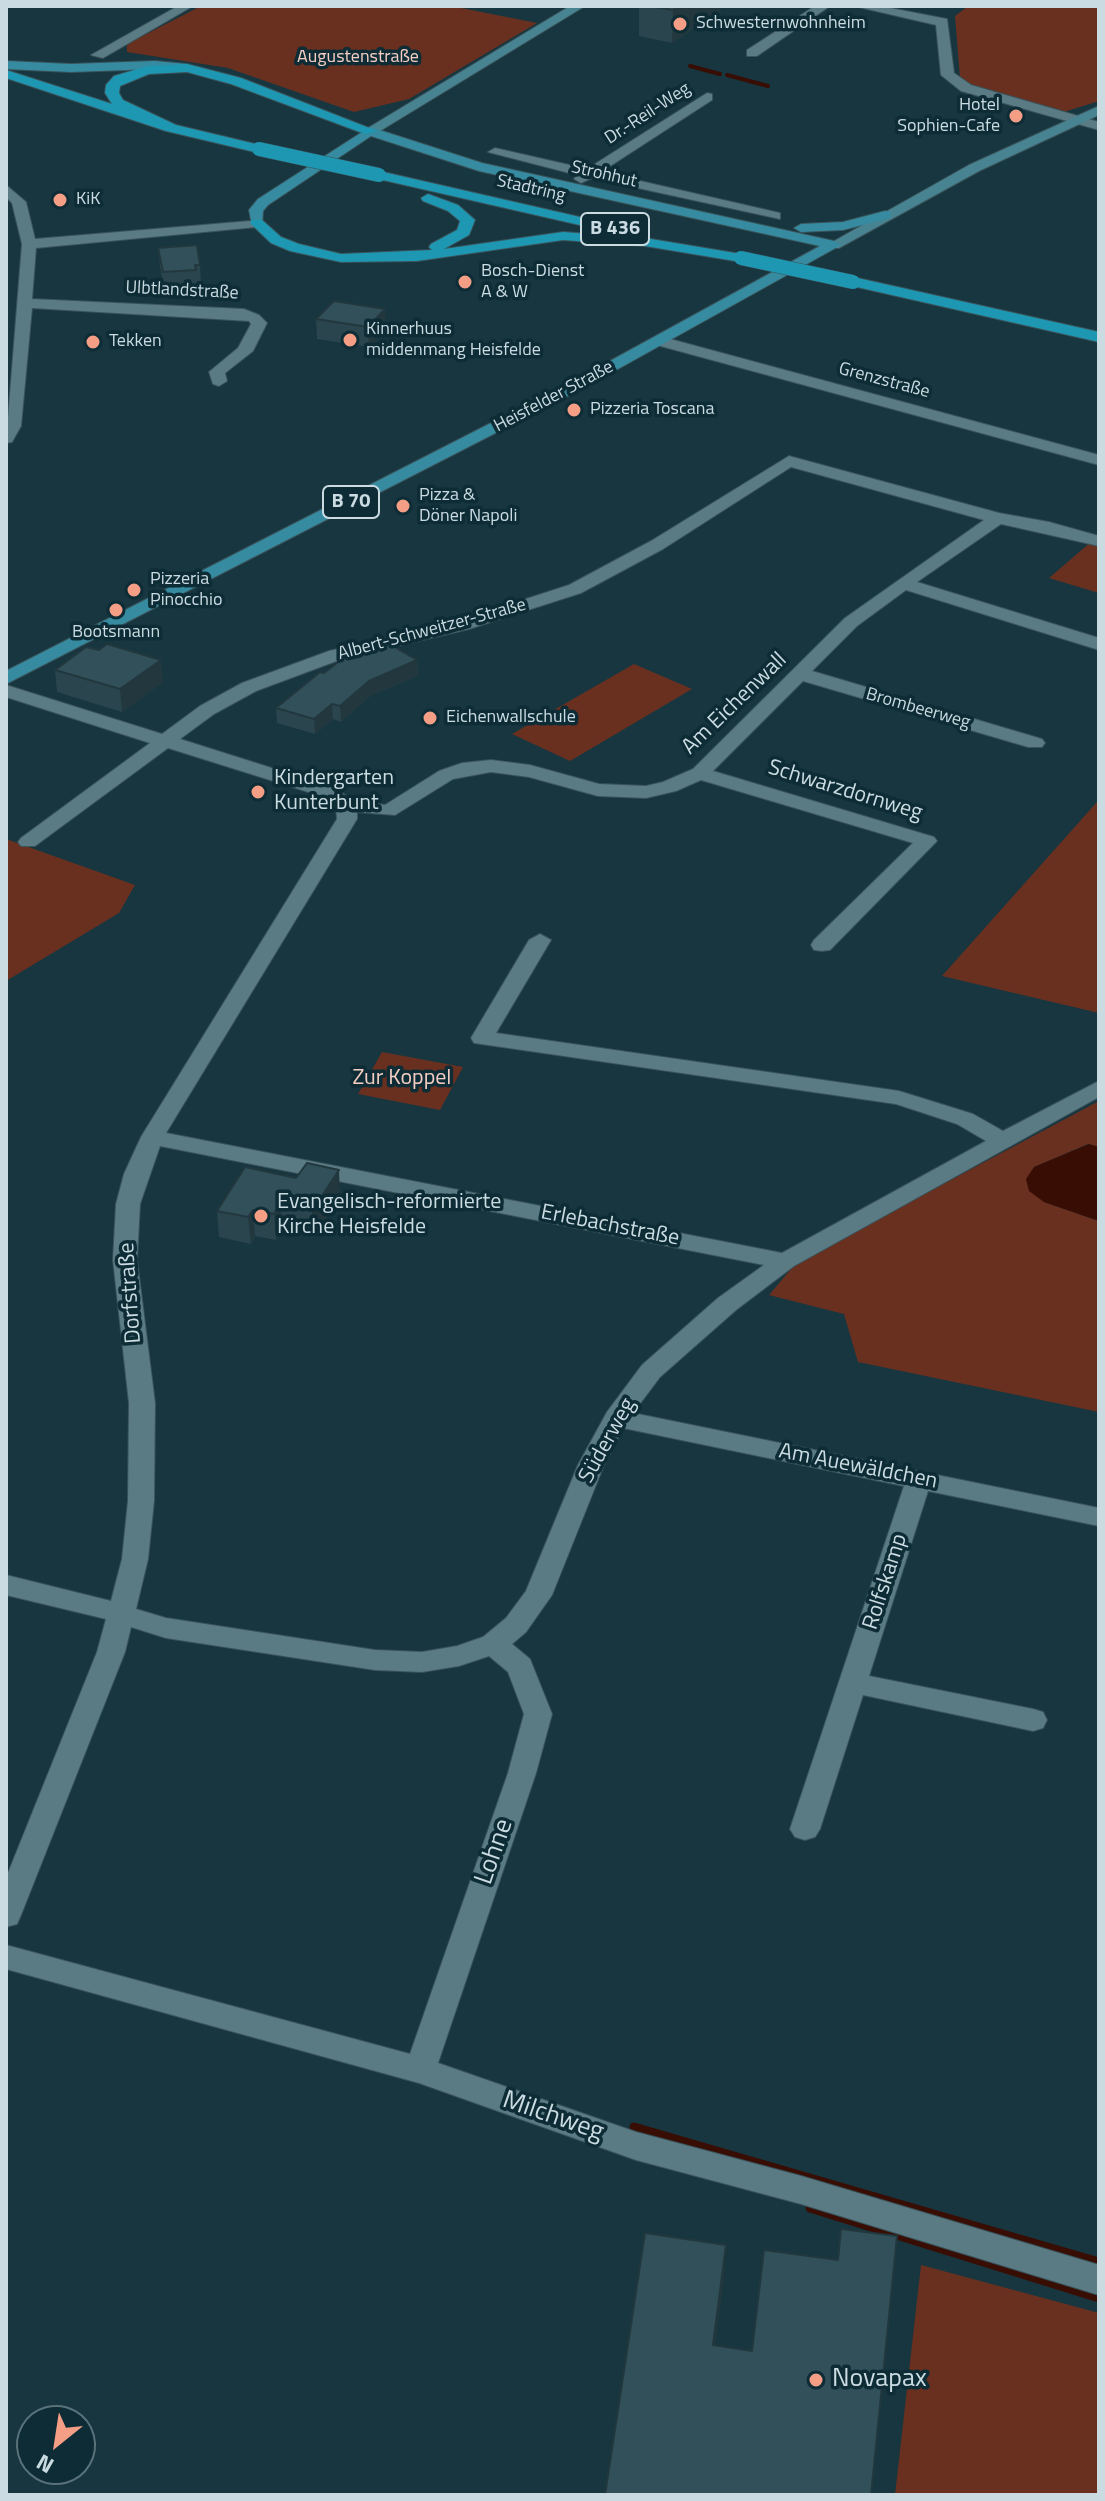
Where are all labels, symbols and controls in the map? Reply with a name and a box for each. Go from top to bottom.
place label: Schwesternwohnheim [696,13,866,35]
marker: Schwesternwohnheim [671,15,689,33]
park label: Augustenstraße [297,47,419,69]
street label: Dr.-Reil-Weg [601,78,695,150]
place label: Hotel Sophien-Cafe [897,95,1000,138]
marker: Hotel Sophien-Cafe [1007,107,1025,125]
street label: Strohhut [569,157,639,193]
street label: Stadtring [495,171,567,207]
place label: KiK [76,189,100,211]
marker: KiK [51,191,69,209]
road number: B 436 [581,213,649,245]
place label: Bosch-Dienst A & W [481,261,584,304]
marker: Bosch-Dienst A & W [456,273,474,291]
street label: Ulbtlandstraße [125,277,239,305]
place label: Kinnerhuus middenmang Heisfelde [366,319,541,362]
place label: Tekken [109,331,162,353]
marker: Kinnerhuus middenmang Heisfelde [341,331,359,349]
marker: Tekken [84,333,102,351]
street label: Heisfelder Straße [491,357,617,437]
street label: Grenzstraße [836,358,932,404]
place label: Pizzeria Toscana [590,399,714,421]
marker: Pizzeria Toscana [565,401,583,419]
place label: Pizza & Döner Napoli [419,485,517,528]
road number: B 70 [323,486,379,518]
marker: Pizza & Döner Napoli [394,497,412,515]
place label: Pizzeria Pinocchio [150,569,222,612]
marker: Pizzeria Pinocchio [125,581,143,599]
street label: Albert-Schweitzer-Straße [336,594,528,666]
marker: Bootsmann [107,601,125,619]
place label: Bootsmann [72,622,160,644]
street label: Am Eichenwall [677,647,793,761]
street label: Brombeerweg [863,684,973,734]
place label: Eichenwallschule [446,707,576,729]
marker: Eichenwallschule [421,709,439,727]
street label: Schwarzdornweg [765,755,925,827]
place label: Kindergarten Kunterbunt [274,766,394,818]
marker: Kindergarten Kunterbunt [249,783,267,801]
park label: Zur Koppel [353,1066,451,1092]
place label: Evangelisch-reformierte Kirche Heisfelde [277,1190,501,1242]
street label: Erlebachstraße [539,1200,681,1252]
marker: Evangelisch-reformierte Kirche Heisfelde [252,1207,270,1225]
street label: Dorfstraße [114,1242,148,1344]
street label: Süderweg [574,1394,642,1488]
street label: Am Auewäldchen [777,1439,939,1495]
street label: Rolfskamp [858,1531,914,1633]
street label: Lohne [469,1815,521,1889]
street label: Milchweg [498,2085,608,2149]
place label: Novapax [832,2364,927,2396]
marker: Novapax [807,2371,825,2389]
north arrow [16,2405,96,2485]
text: N [30,2446,60,2483]

